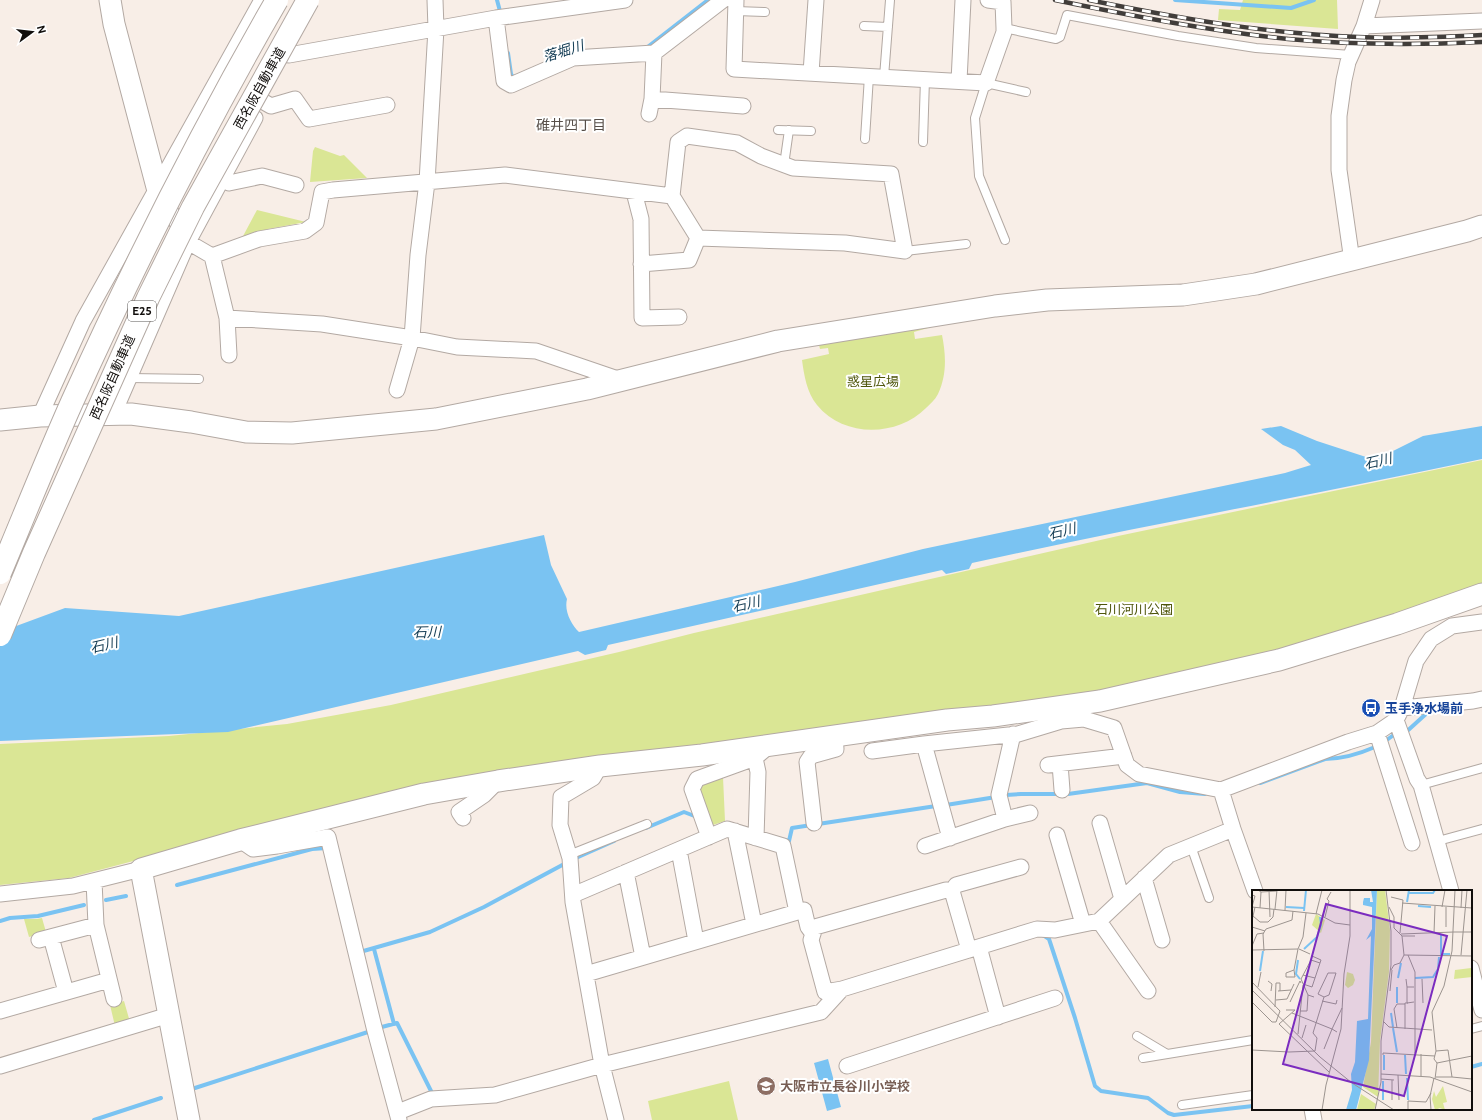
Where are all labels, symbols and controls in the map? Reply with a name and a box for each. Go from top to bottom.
north arrow [12,12,52,52]
text: N [34,24,49,35]
water label: 落堀川 [540,36,588,66]
street label: 西名阪自動車道 [230,44,288,132]
district label: 碓井四丁目 [536,116,606,134]
road number: E25 [128,301,156,321]
street label: 西名阪自動車道 [86,332,138,422]
park label: 惑星広場 [847,373,899,389]
water label: 石川 [1362,449,1396,473]
water label: 石川 [1046,519,1080,543]
water label: 石川 [730,592,764,616]
park label: 石川河川公園 [1095,601,1173,617]
water label: 石川 [413,623,443,641]
water label: 石川 [88,633,122,657]
bus stop icon: 玉手浄水場前 [1360,697,1382,719]
place label: 玉手浄水場前 [1385,700,1463,716]
inset map [1252,890,1472,1110]
school or university icon: 大阪市立長谷川小学校 [755,1075,777,1097]
place label: 大阪市立長谷川小学校 [780,1078,910,1094]

